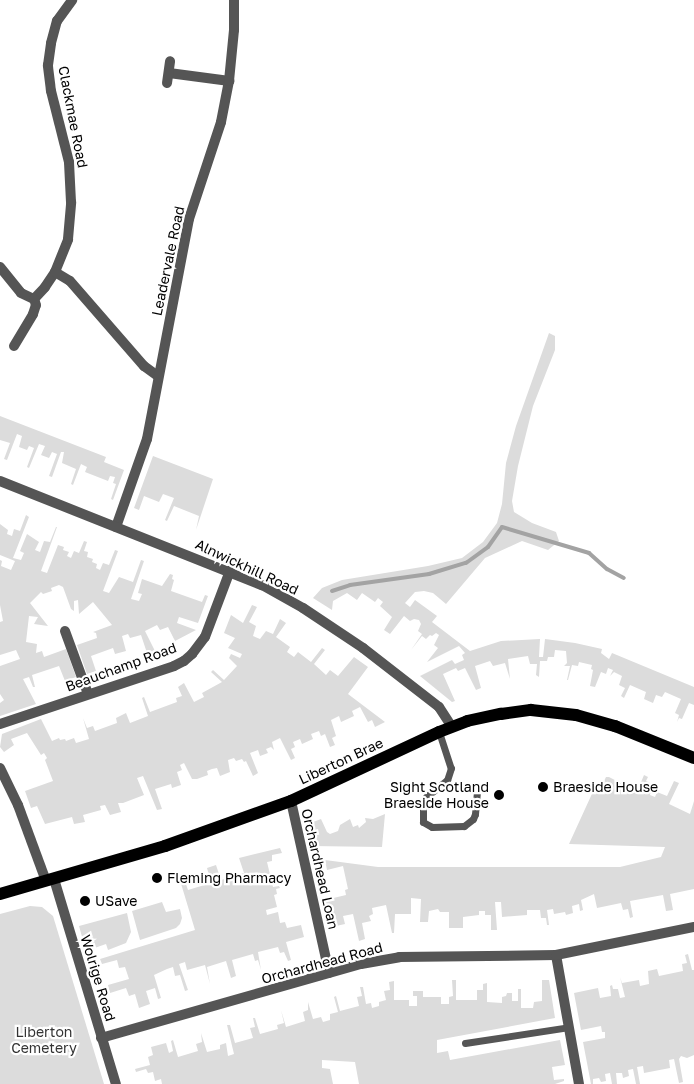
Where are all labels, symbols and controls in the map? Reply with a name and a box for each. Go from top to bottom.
street label: Clackmae Road [55,65,91,169]
street label: Leadervale Road [148,204,188,318]
street label: Alnwickhill Road [193,536,301,598]
street label: Beauchamp Road [63,639,179,695]
street label: Liberton Brae [296,734,386,788]
place label: Sight Scotland Braeside House [384,779,489,812]
place label: Braeside House [553,779,658,795]
marker: Braeside House [537,781,549,793]
marker: Sight Scotland Braeside House [493,789,505,801]
street label: Orchardhead Loan [298,807,342,931]
place label: Fleming Pharmacy [167,870,291,886]
marker: Fleming Pharmacy [151,872,163,884]
place label: USave [95,893,137,909]
marker: USave [79,895,91,907]
street label: Wolrige Road [77,933,119,1023]
street label: Orchardhead Road [260,939,384,987]
park label: Liberton Cemetery [11,1024,77,1056]

